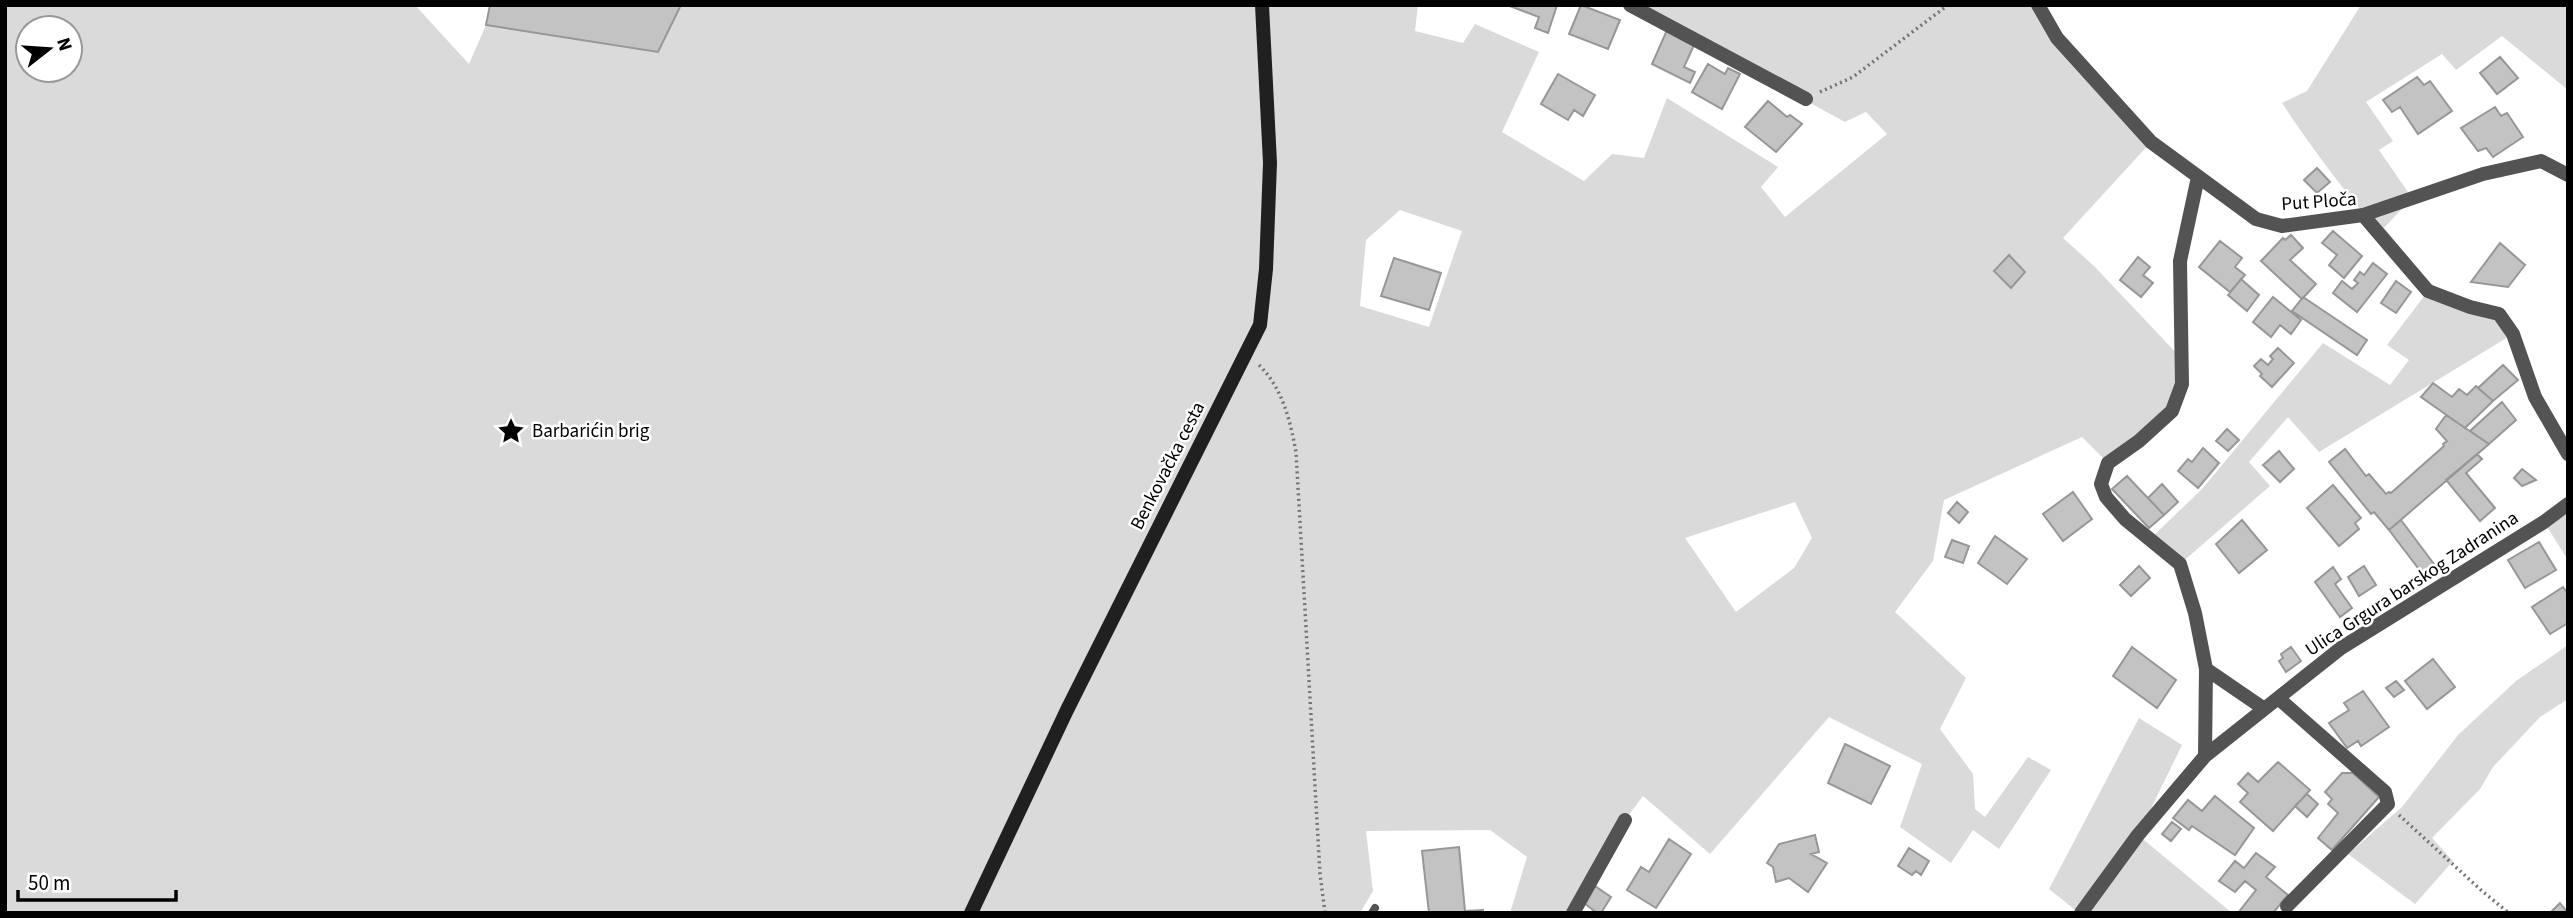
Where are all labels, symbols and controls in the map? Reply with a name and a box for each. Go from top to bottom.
north arrow [14,14,84,84]
text: N [49,34,79,54]
street label: Put Ploča [2281,186,2357,218]
street label: Benkovačka cesta [1124,397,1212,535]
place icon: Barbarićin brig [496,416,526,446]
place label: Barbarićin brig [532,418,650,445]
street label: Ulica Grgura barskog Zadranina [2300,505,2524,663]
scale bar [18,858,175,902]
text: 50 m [28,868,70,898]

